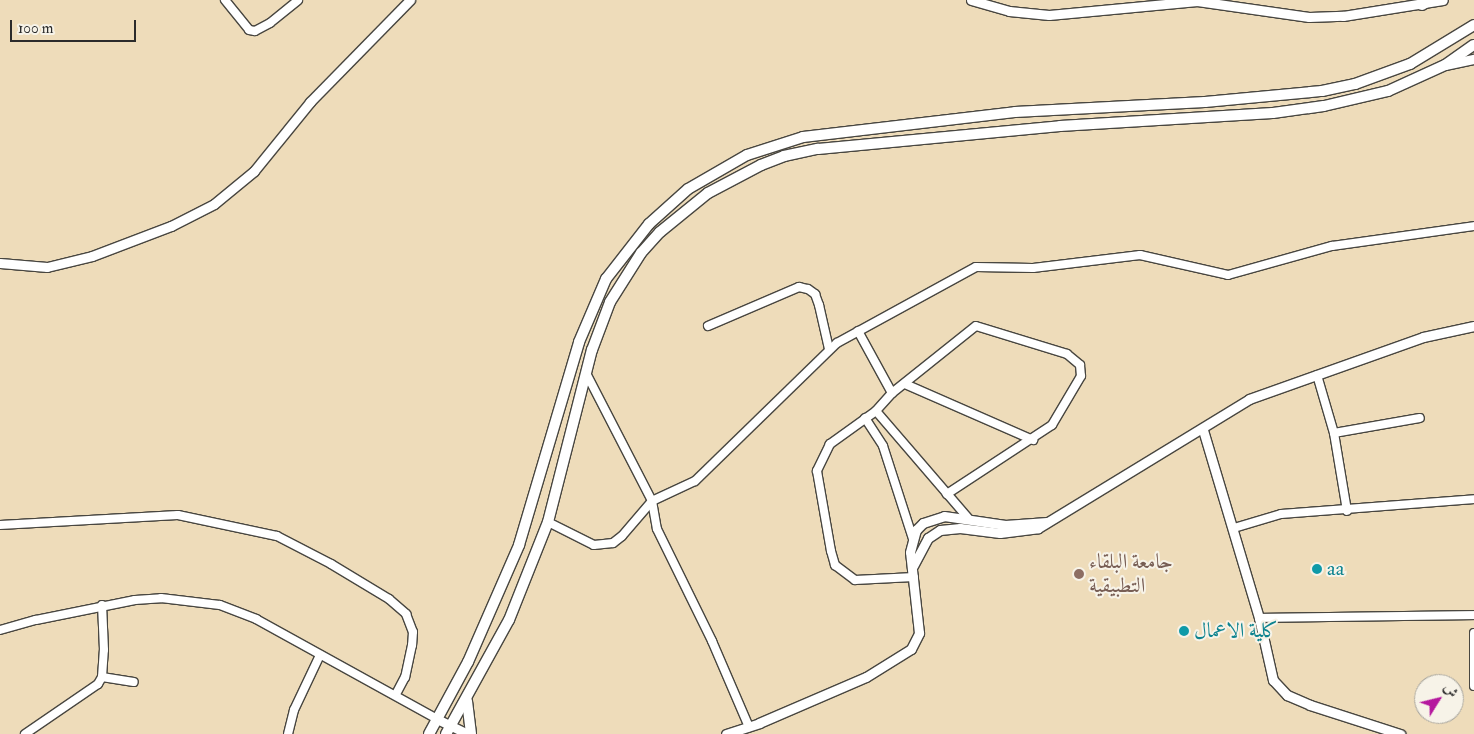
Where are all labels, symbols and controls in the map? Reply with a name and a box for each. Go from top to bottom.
scale bar [12,10,139,42]
text: 100 m [18,19,53,38]
place label: جامعة البلقاء التطبيقية [1089,549,1173,599]
place label: aa [1327,556,1344,582]
marker: aa [1311,563,1323,575]
marker: جامعة البلقاء التطبيقية [1073,568,1085,580]
place label: كلية الاعمال [1194,618,1278,644]
marker: كلية الاعمال [1178,625,1190,637]
north arrow [1414,674,1464,724]
text: ش [1440,680,1462,701]

